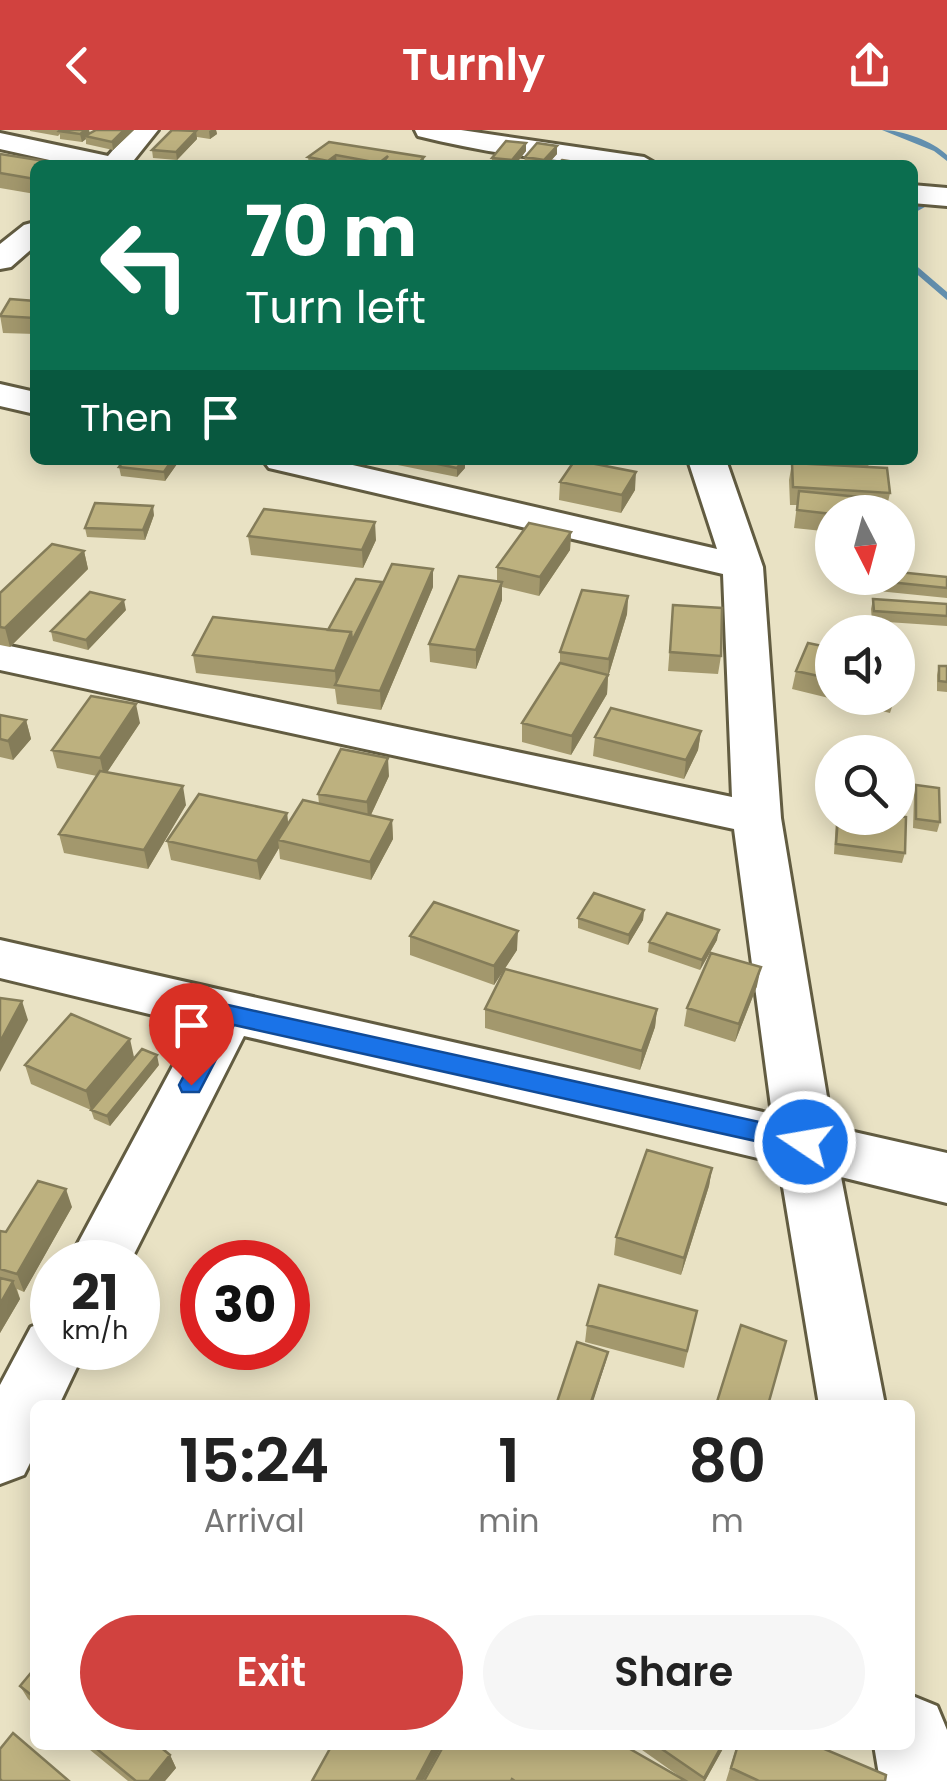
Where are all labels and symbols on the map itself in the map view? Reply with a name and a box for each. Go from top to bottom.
north arrow [815,495,915,595]
pin [149,983,234,1086]
position arrow [753,1090,857,1194]
speed limit sign: 30 [180,1240,310,1370]

